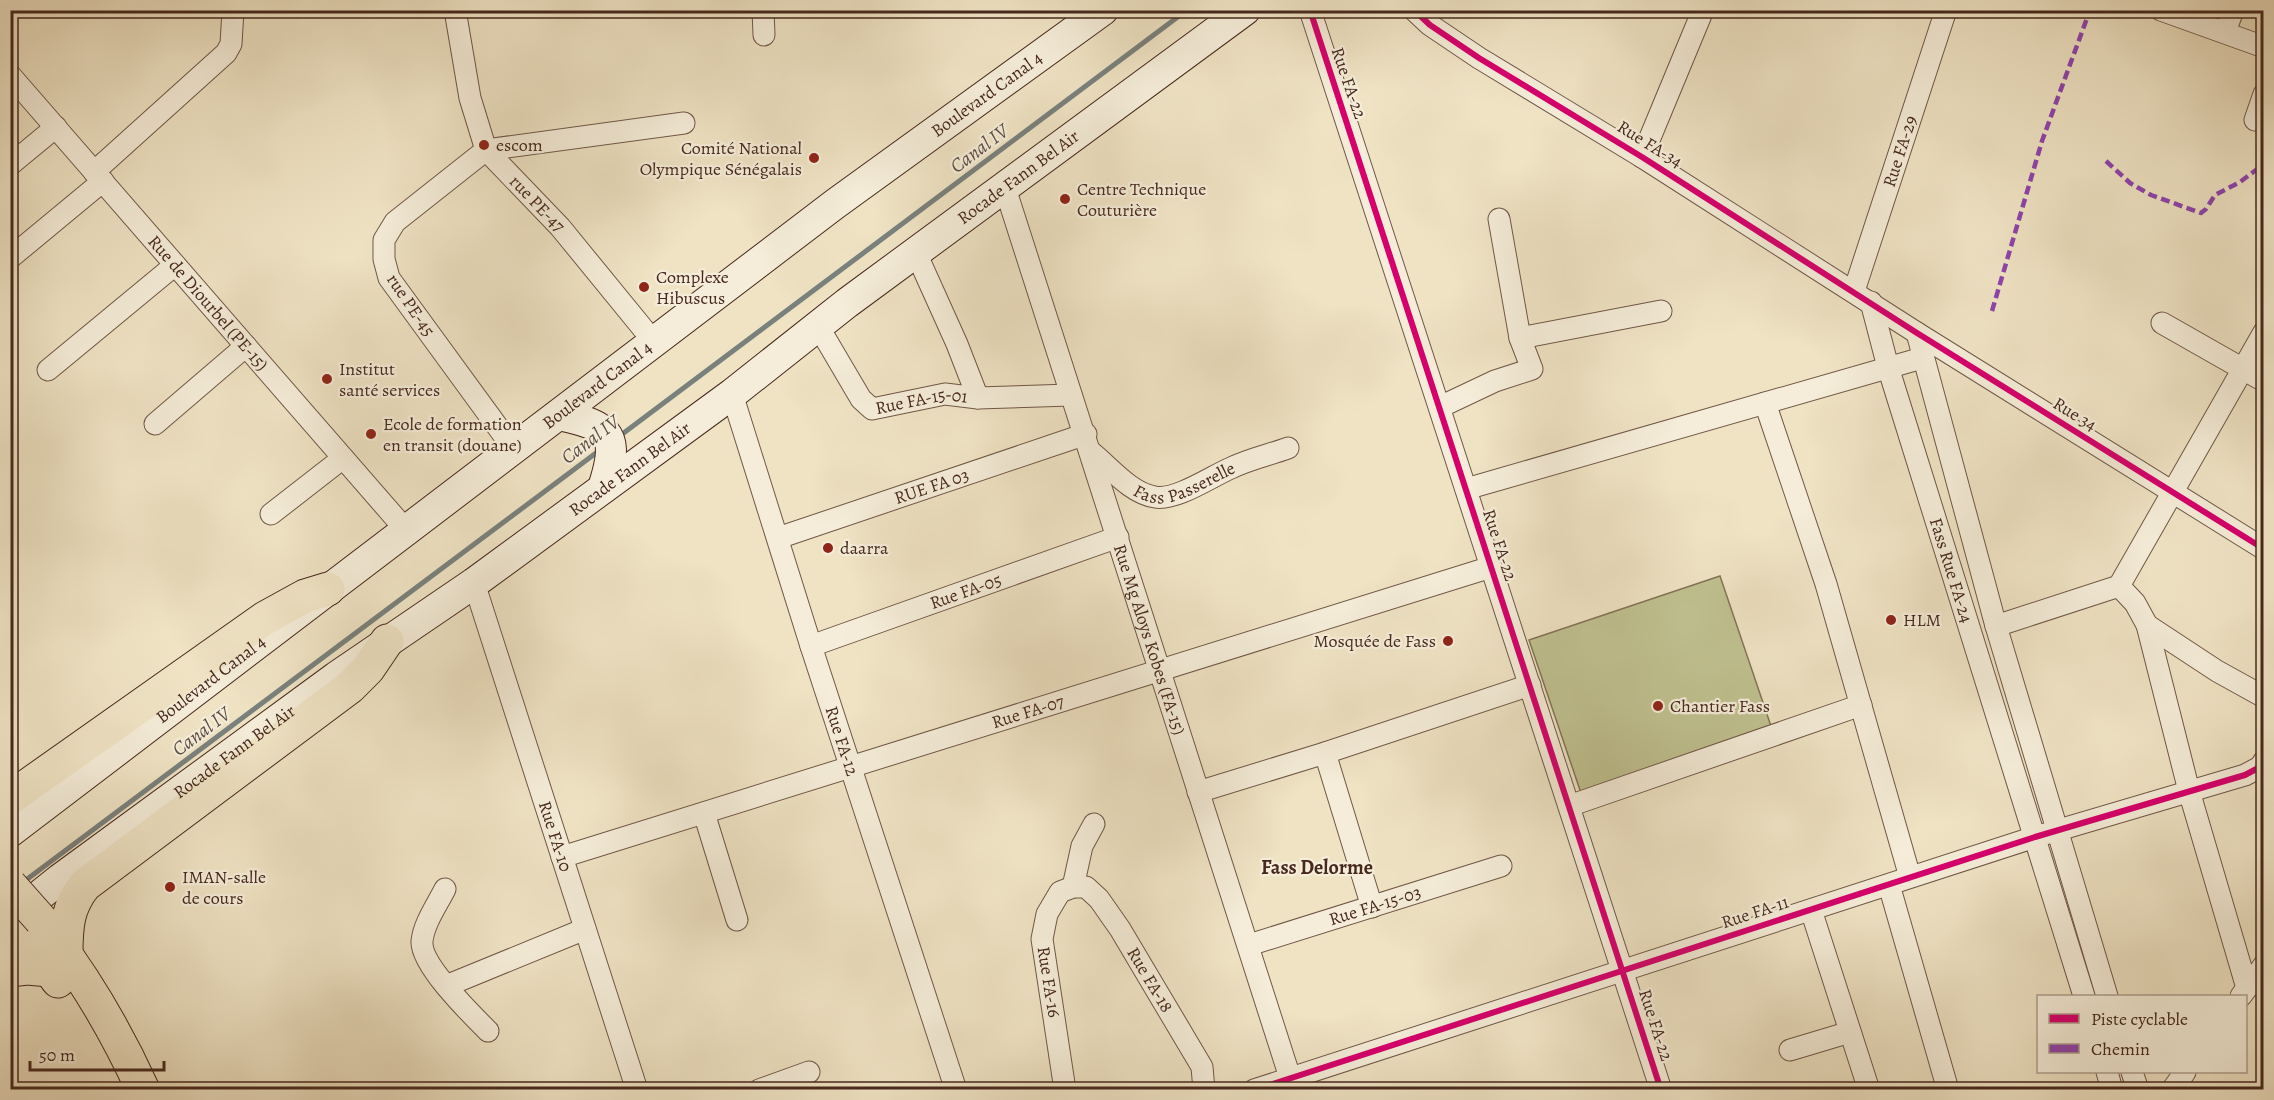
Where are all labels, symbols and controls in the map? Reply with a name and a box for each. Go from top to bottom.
street label: Rue FA-22 [1326,44,1373,122]
street label: Boulevard Canal 4 [926,46,1047,143]
street label: Rue FA-29 [1877,112,1923,190]
street label: Rue FA-34 [1613,115,1687,173]
water label: Canal IV [944,117,1015,179]
street label: Rocade Fann Bel Air [952,124,1084,230]
place label: escom [496,133,543,157]
place label: Comité National Olympique Sénégalais [640,136,803,181]
marker: escom [477,138,491,152]
marker: Comité National Olympique Sénégalais [807,151,821,165]
street label: rue PE-47 [504,170,571,238]
place label: Centre Technique Couturière [1077,177,1206,222]
marker: Centre Technique Couturière [1058,192,1072,206]
street label: Rue de Diourbel (PE-15) [143,230,274,376]
place label: Complexe Hibuscus [656,265,729,310]
street label: rue PE-45 [381,269,441,341]
marker: Complexe Hibuscus [637,280,651,294]
street label: Boulevard Canal 4 [537,335,657,435]
place label: Institut santé services [339,357,440,402]
marker: Institut santé services [320,372,334,386]
street label: Rue FA-15-01 [873,382,969,420]
street label: Rue 34 [2049,391,2101,437]
water label: Canal IV [555,408,626,470]
place label: Ecole de formation en transit (douane) [383,412,522,457]
street label: Rocade Fann Bel Air [564,416,696,522]
marker: Ecole de formation en transit (douane) [364,427,378,441]
street label: Fass Passerelle [1129,456,1239,510]
street label: RUE FA 03 [891,462,972,510]
street label: Rue FA-22 [1477,506,1523,584]
street label: Fass Rue FA-24 [1924,515,1979,626]
place label: daarra [840,536,889,560]
marker: daarra [821,541,835,555]
street label: Rue Mg Aloys Kobes (FA-15) [1108,541,1191,738]
street label: Rue FA-05 [926,567,1005,615]
place label: HLM [1903,608,1941,632]
marker: HLM [1884,613,1898,627]
place label: Mosquée de Fass [1314,629,1436,653]
street label: Boulevard Canal 4 [151,630,270,729]
marker: Mosquée de Fass [1441,634,1455,648]
street label: Rue FA-07 [989,689,1067,734]
place label: Chantier Fass [1670,694,1770,718]
street label: Rocade Fann Bel Air [168,699,300,804]
marker: Chantier Fass [1651,699,1665,713]
water label: Canal IV [166,700,237,762]
street label: Rue FA-12 [819,703,865,779]
street label: Rue FA-10 [533,798,578,875]
district label: Fass Delorme [1261,854,1373,881]
place label: IMAN-salle de cours [182,865,266,910]
marker: IMAN-salle de cours [163,880,177,894]
street label: Rue FA-15-03 [1326,880,1424,931]
street label: Rue FA-11 [1718,890,1792,934]
street label: Rue FA-18 [1121,943,1179,1017]
street label: Rue FA-16 [1032,945,1066,1019]
street label: Rue FA-22 [1633,986,1679,1064]
legend [2037,995,2247,1073]
text: Piste cyclable [2091,1007,2188,1031]
scale bar [30,1034,164,1072]
text: Chemin [2091,1037,2150,1061]
text: 50 m [39,1043,75,1067]

